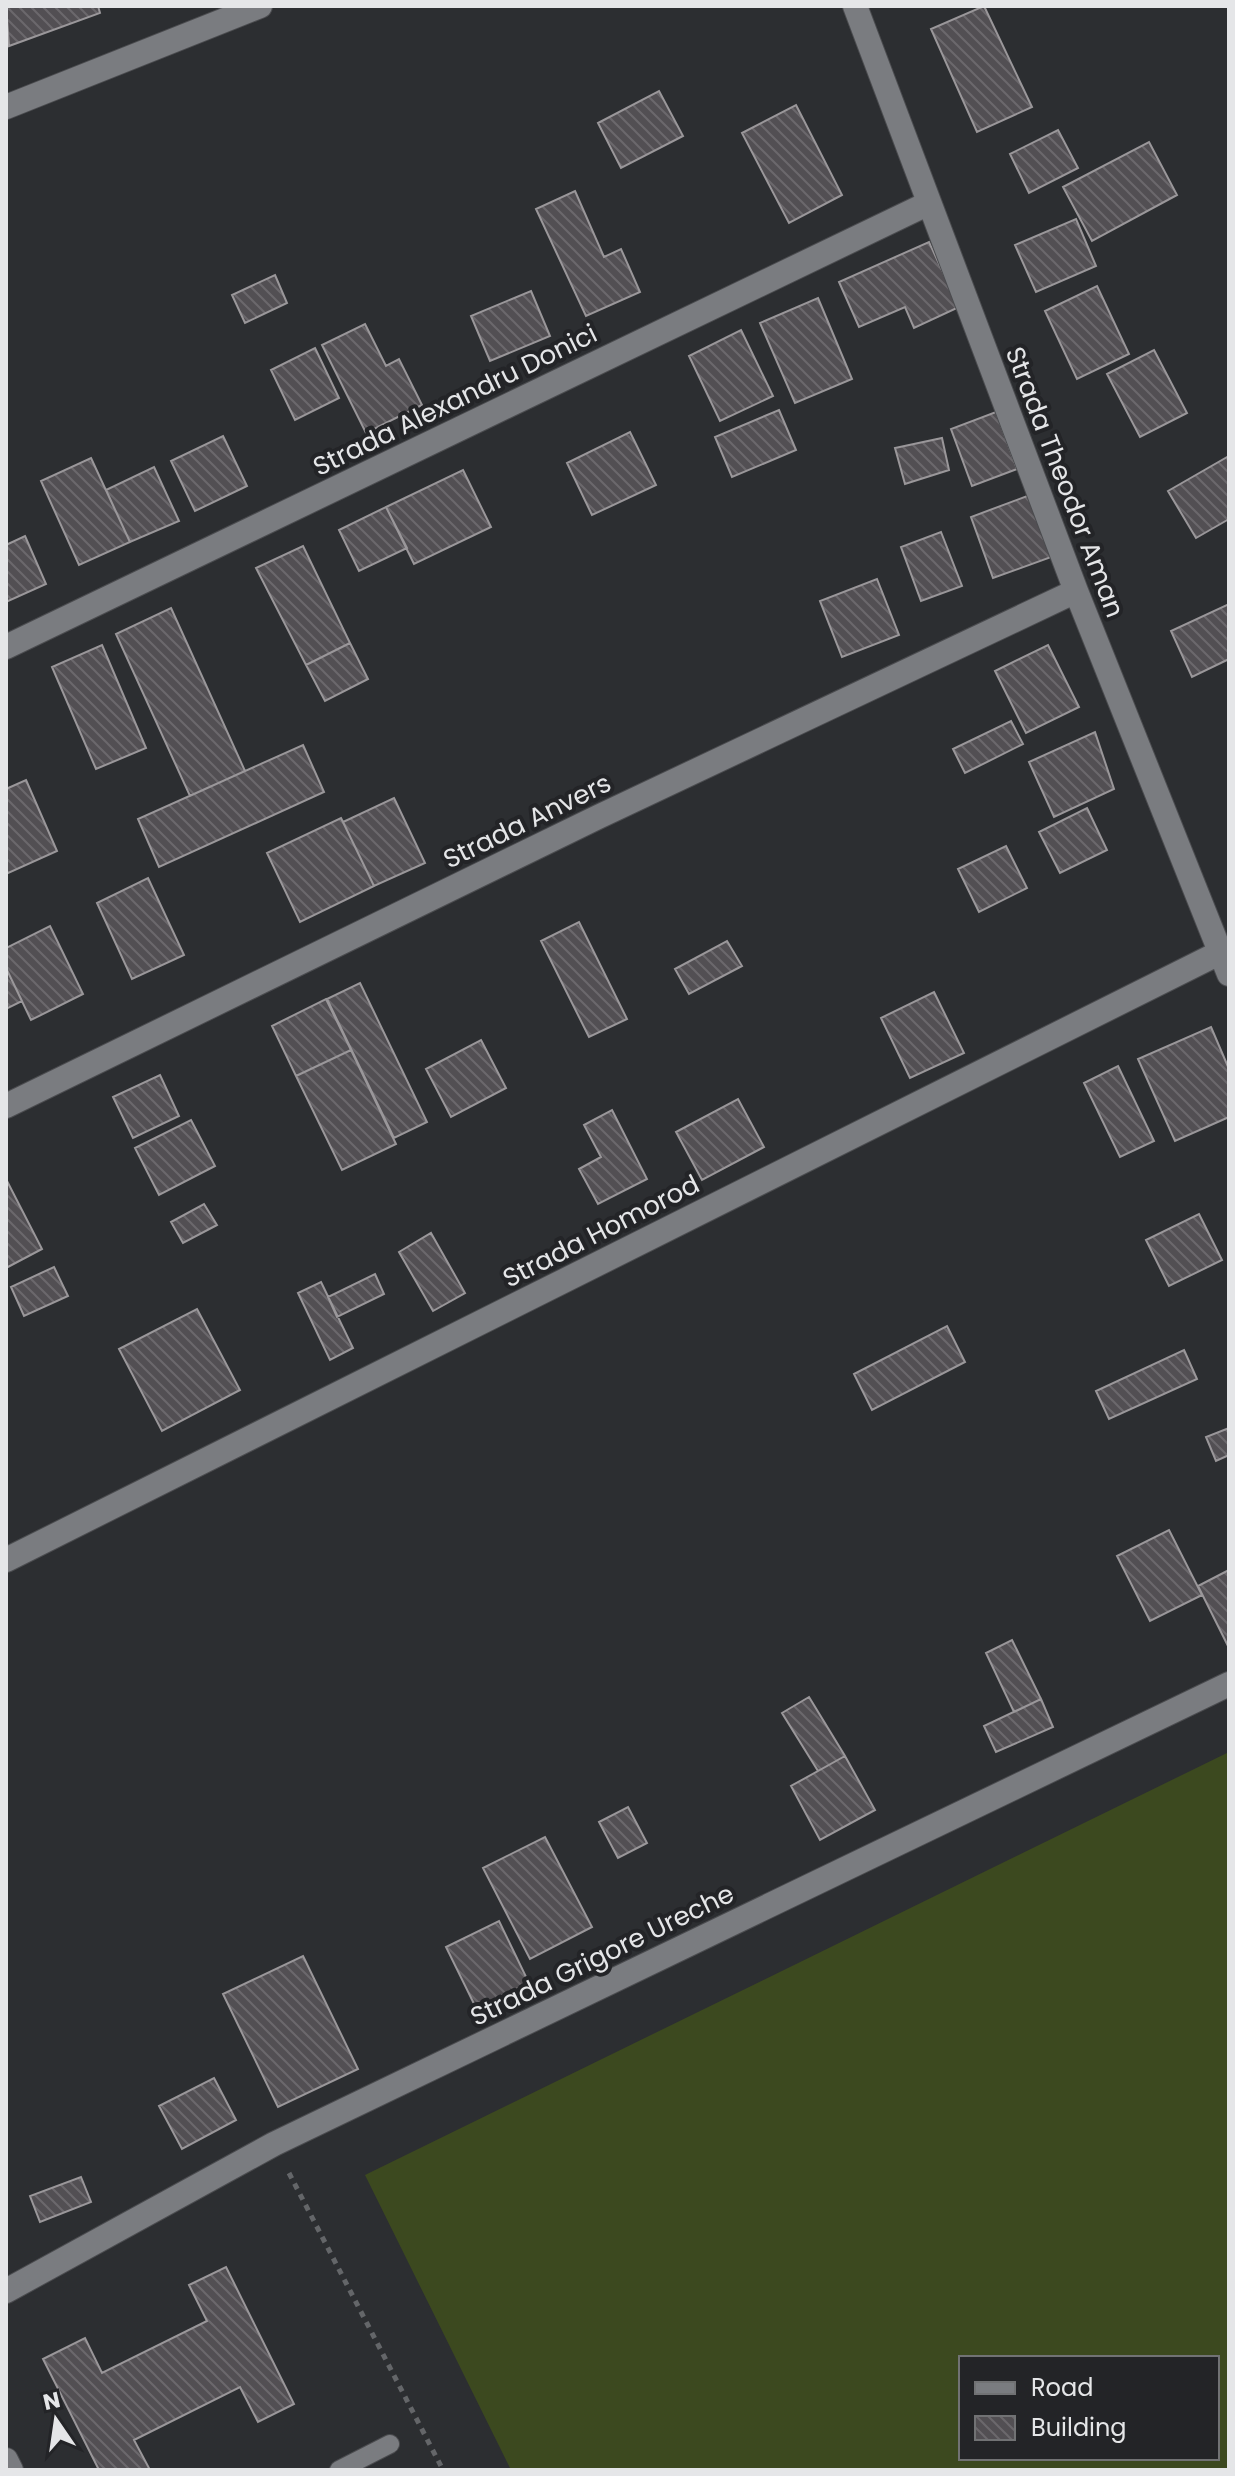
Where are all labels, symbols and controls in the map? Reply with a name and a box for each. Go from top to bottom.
street label: Strada Alexandru Donici [307,315,603,485]
street label: Strada Theodor Aman [997,342,1133,622]
street label: Strada Anvers [437,765,617,877]
street label: Strada Homorod [497,1166,705,1296]
street label: Strada Grigore Ureche [464,1875,740,2035]
legend [959,2356,1219,2460]
text: Road [1031,2371,1093,2404]
north arrow [16,2380,96,2460]
text: N [40,2384,63,2418]
text: Building [1031,2411,1127,2444]

